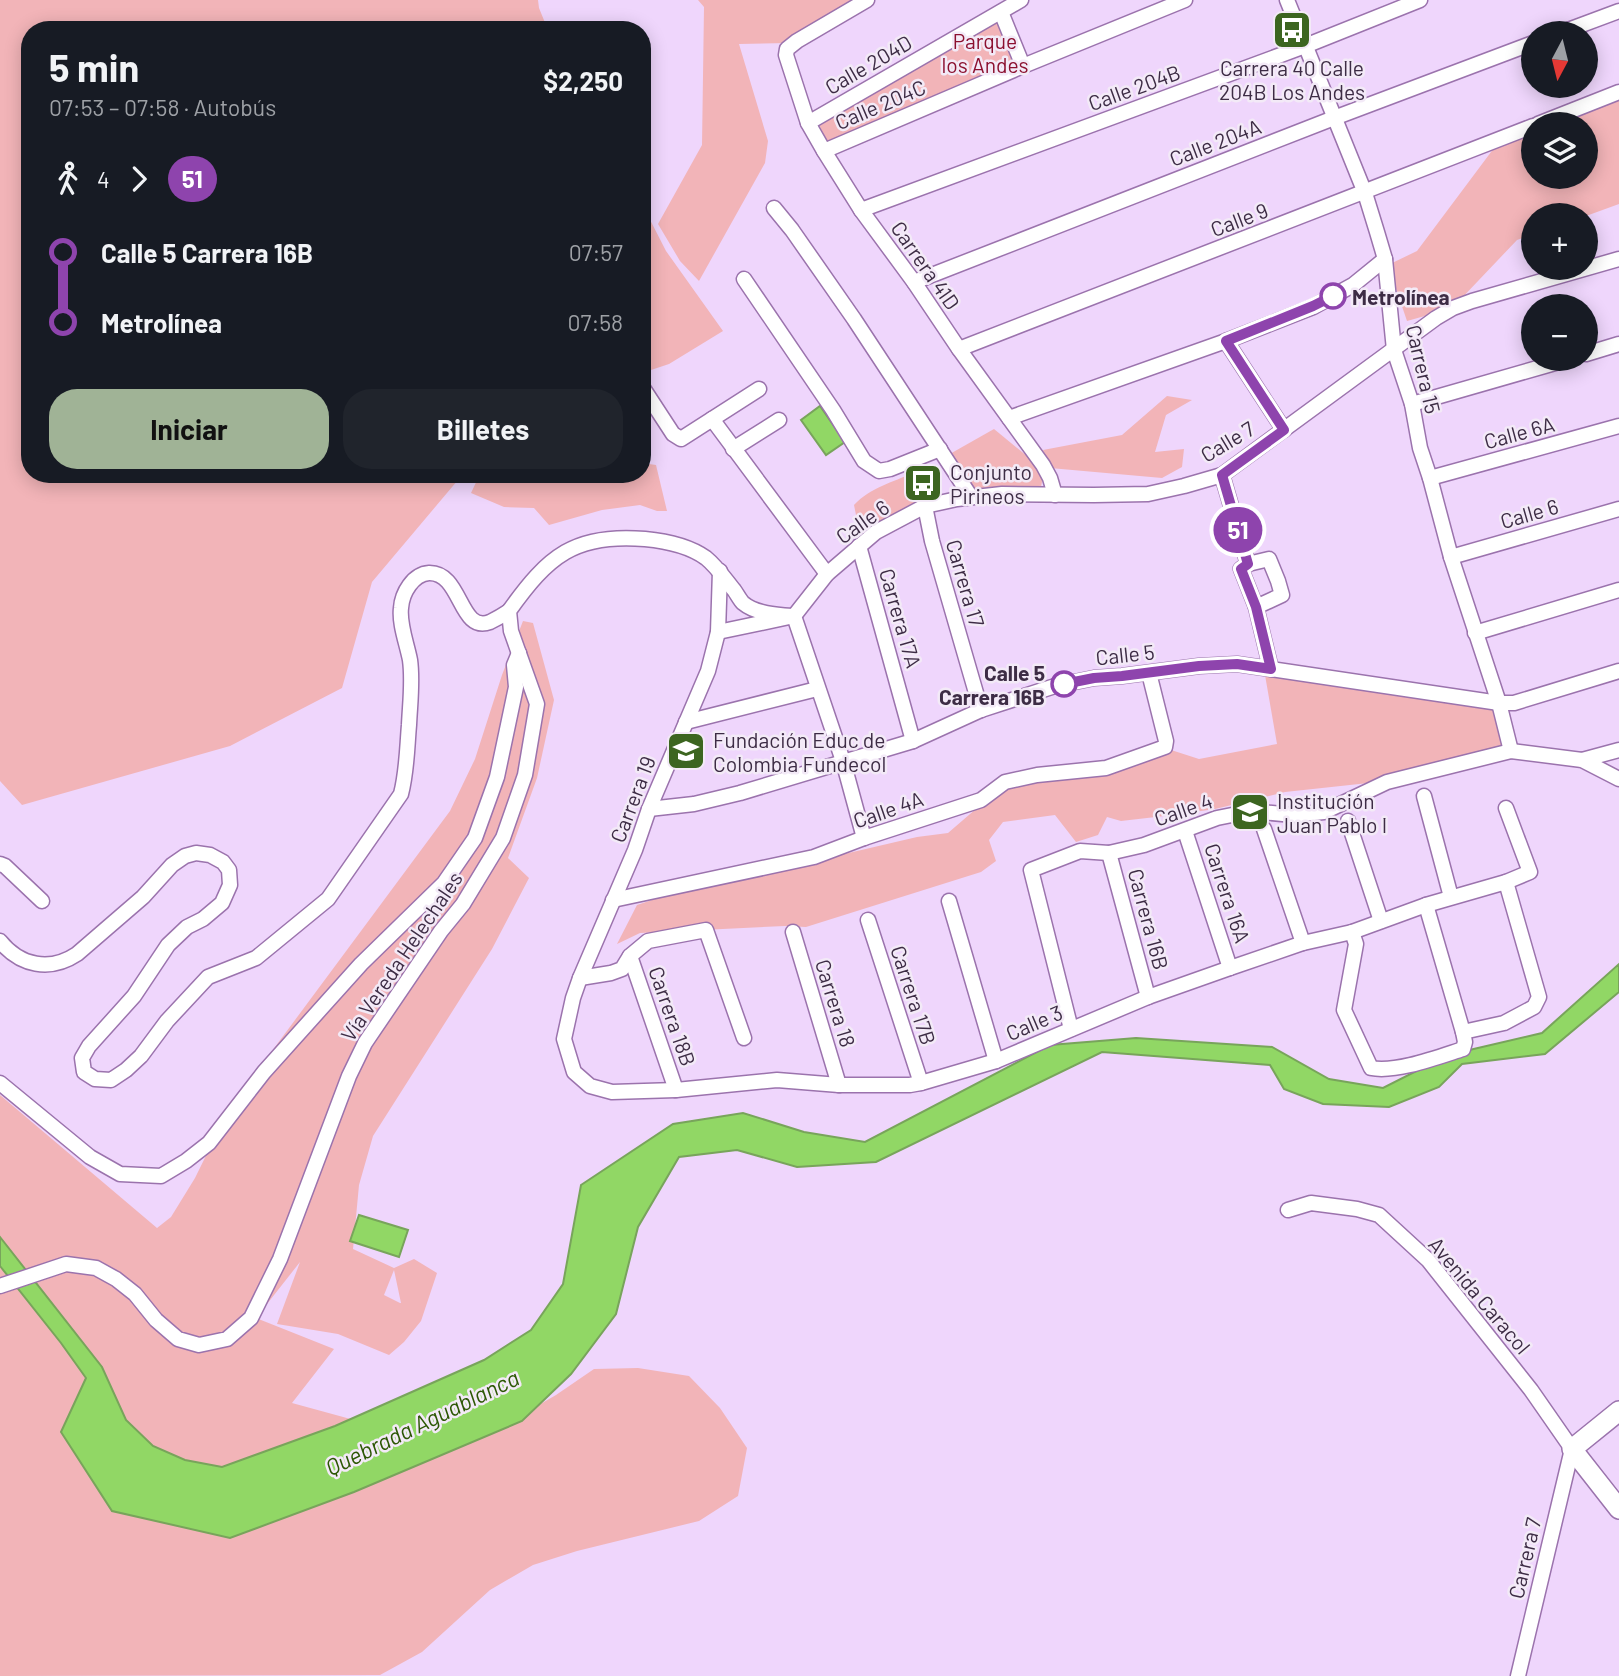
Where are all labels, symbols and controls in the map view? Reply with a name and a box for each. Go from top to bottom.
bus stop icon: Carrera 40 Calle 204B Los Andes [1271,9,1313,51]
north arrow [1521,21,1598,98]
map controls [1521,21,1598,371]
park label: Parque los Andes [941,28,1029,77]
street label: Calle 204D [820,29,916,99]
text: 5 min [49,44,139,90]
place label: Carrera 40 Calle 204B Los Andes [1219,55,1365,104]
street label: Calle 204B [1085,59,1183,115]
text: $2,250 [543,65,623,96]
street label: Calle 204C [831,74,929,134]
text: 07:53 – 07:58 · Autobús [49,93,276,121]
button: layers [1521,112,1598,189]
street label: Calle 204A [1166,113,1264,171]
icon: walk [49,160,87,198]
icon: forward [120,160,158,198]
text: 51 [182,164,203,193]
text: 4 [97,165,110,193]
street label: Calle 9 [1207,197,1271,241]
button: + [1521,203,1598,280]
street label: Carrera 41D [886,216,966,314]
text: Calle 5 Carrera 16B [101,237,313,268]
text: 07:57 [569,238,623,266]
marker: Metrolínea [1320,283,1346,309]
place label: Metrolínea [1352,284,1450,309]
button: − [1521,294,1598,371]
text: Metrolínea [101,307,222,338]
text: 07:58 [568,308,623,336]
street label: Carrera 15 [1402,322,1446,416]
button: Iniciar [49,389,329,469]
button: Billetes [343,389,623,469]
street label: Calle 6A [1481,411,1557,453]
street label: Calle 7 [1196,415,1258,467]
place label: Conjunto Pirineos [950,459,1032,508]
bus stop icon: Conjunto Pirineos [902,462,944,504]
street label: Calle 6 [1497,493,1561,533]
street label: Calle 6 [831,494,893,548]
line badge: 51 [1206,507,1270,553]
text: 51 [1227,515,1249,544]
street label: Carrera 17 [942,537,990,630]
street label: Carrera 17A [875,565,927,671]
street label: Calle 5 [1094,638,1156,670]
place label: Calle 5 Carrera 16B [939,660,1045,709]
marker: Calle 5 Carrera 16B [1051,671,1077,697]
place label: Fundación Educ de Colombia Fundecol [713,727,886,776]
school or university icon: Fundación Educ de Colombia Fundecol [665,730,707,772]
street label: Carrera 19 [604,752,660,846]
street label: Calle 4A [850,785,927,833]
street label: Calle 4 [1151,787,1215,831]
place label: Institución Juan Pablo I [1277,788,1387,837]
school or university icon: Institución Juan Pablo I [1229,791,1271,833]
street label: Carrera 16A [1200,840,1256,946]
street label: Vía Vereda Helechales [335,866,467,1046]
street label: Carrera 16B [1124,866,1174,972]
street label: Carrera 17B [886,942,942,1048]
street label: Carrera 18 [811,956,861,1050]
street label: Carrera 18B [644,963,702,1069]
street label: Calle 3 [1002,999,1066,1045]
street label: Avenida Caracol [1424,1231,1536,1359]
water label: Quebrada Aguablanca [321,1363,523,1481]
street label: Carrera 7 [1503,1515,1545,1601]

